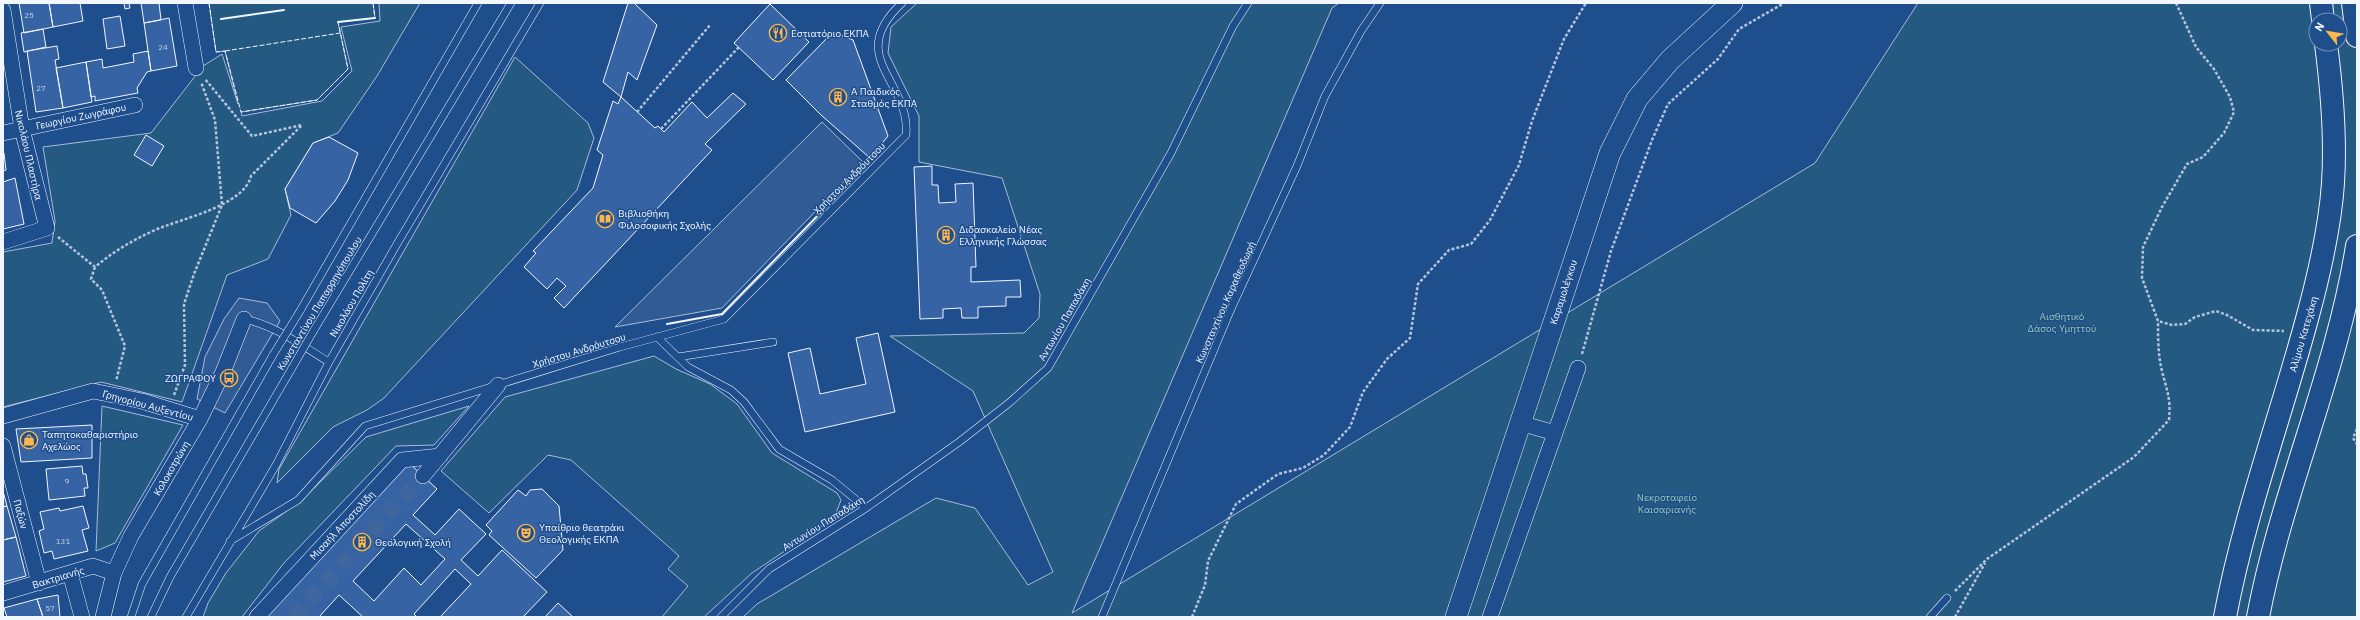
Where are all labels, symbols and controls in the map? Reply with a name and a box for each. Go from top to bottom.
house number: 25 [24,10,34,20]
north arrow [2308,12,2348,52]
text: N [2311,20,2327,34]
restaurant icon: Εστιατόριο ΕΚΠΑ [768,23,788,43]
place label: Εστιατόριο ΕΚΠΑ [791,27,870,40]
house number: 24 [158,42,168,52]
house number: 27 [36,83,46,93]
place label: Α Παιδικός Σταθμός ΕΚΠΑ [851,85,918,110]
building icon: Α Παιδικός Σταθμός ΕΚΠΑ [828,87,848,107]
street label: Γεωργίου Ζωγράφου [35,101,127,132]
street label: Νικολάου Πλαστήρα [12,109,45,202]
street label: Χρήστου Ανδρόυτσου [810,139,888,217]
place label: Βιβλιοθήκη Φιλοσοφικής Σχολής [618,207,711,232]
library icon: Βιβλιοθήκη Φιλοσοφικής Σχολής [595,209,615,229]
place label: Διδασκαλείο Νέας Ελληνικής Γλώσσας [959,223,1047,248]
building icon: Διδασκαλείο Νέας Ελληνικής Γλώσσας [936,225,956,245]
street label: Κωνσταντίνου Παπαρρηγόπουλου [274,234,365,373]
street label: Κωνσταντίνου Καραθεοδωρή [1193,239,1258,365]
street label: Καραμολέγκου [1547,258,1580,326]
street label: Νικολάου Πολίτη [327,267,376,340]
street label: Αντωνίου Παπαδάκη [1035,275,1094,363]
street label: Αλίμου Κατεχάκη [2286,295,2321,374]
park label: Αισθητικό Δάσος Υμηττού [2028,310,2096,335]
street label: Χρήστου Ανδρόυτσου [531,330,627,371]
bus stop icon: ΖΩΓΡΑΦΟΥ [219,368,239,388]
place label: ΖΩΓΡΑΦΟΥ [165,372,216,385]
street label: Γρηγορίου Αυξεντίου [101,387,195,424]
place label: Ταπητοκαθαριστήριο Αχελώος [42,428,139,453]
shop icon: Ταπητοκαθαριστήριο Αχελώος [19,430,39,450]
street label: Κολοκοτρώνη [150,438,192,498]
house number: 9 [65,476,70,486]
street label: Μισαήλ Αποστολίδη [307,488,378,563]
park label: Νεκροταφείο Καισαριανής [1637,491,1698,516]
street label: Αντωνίου Παπαδάκη [780,493,867,554]
street label: Παξών [10,498,31,530]
place label: Υπαίθριο θεατράκι Θεολογικής ΕΚΠΑ [539,521,625,546]
theatre icon: Υπαίθριο θεατράκι Θεολογικής ΕΚΠΑ [516,523,536,543]
building icon: Θεολογική Σχολή [352,532,372,552]
house number: 131 [56,536,70,546]
place label: Θεολογική Σχολή [375,536,451,549]
street label: Βακτριανής [31,563,86,592]
house number: 57 [45,603,55,613]

